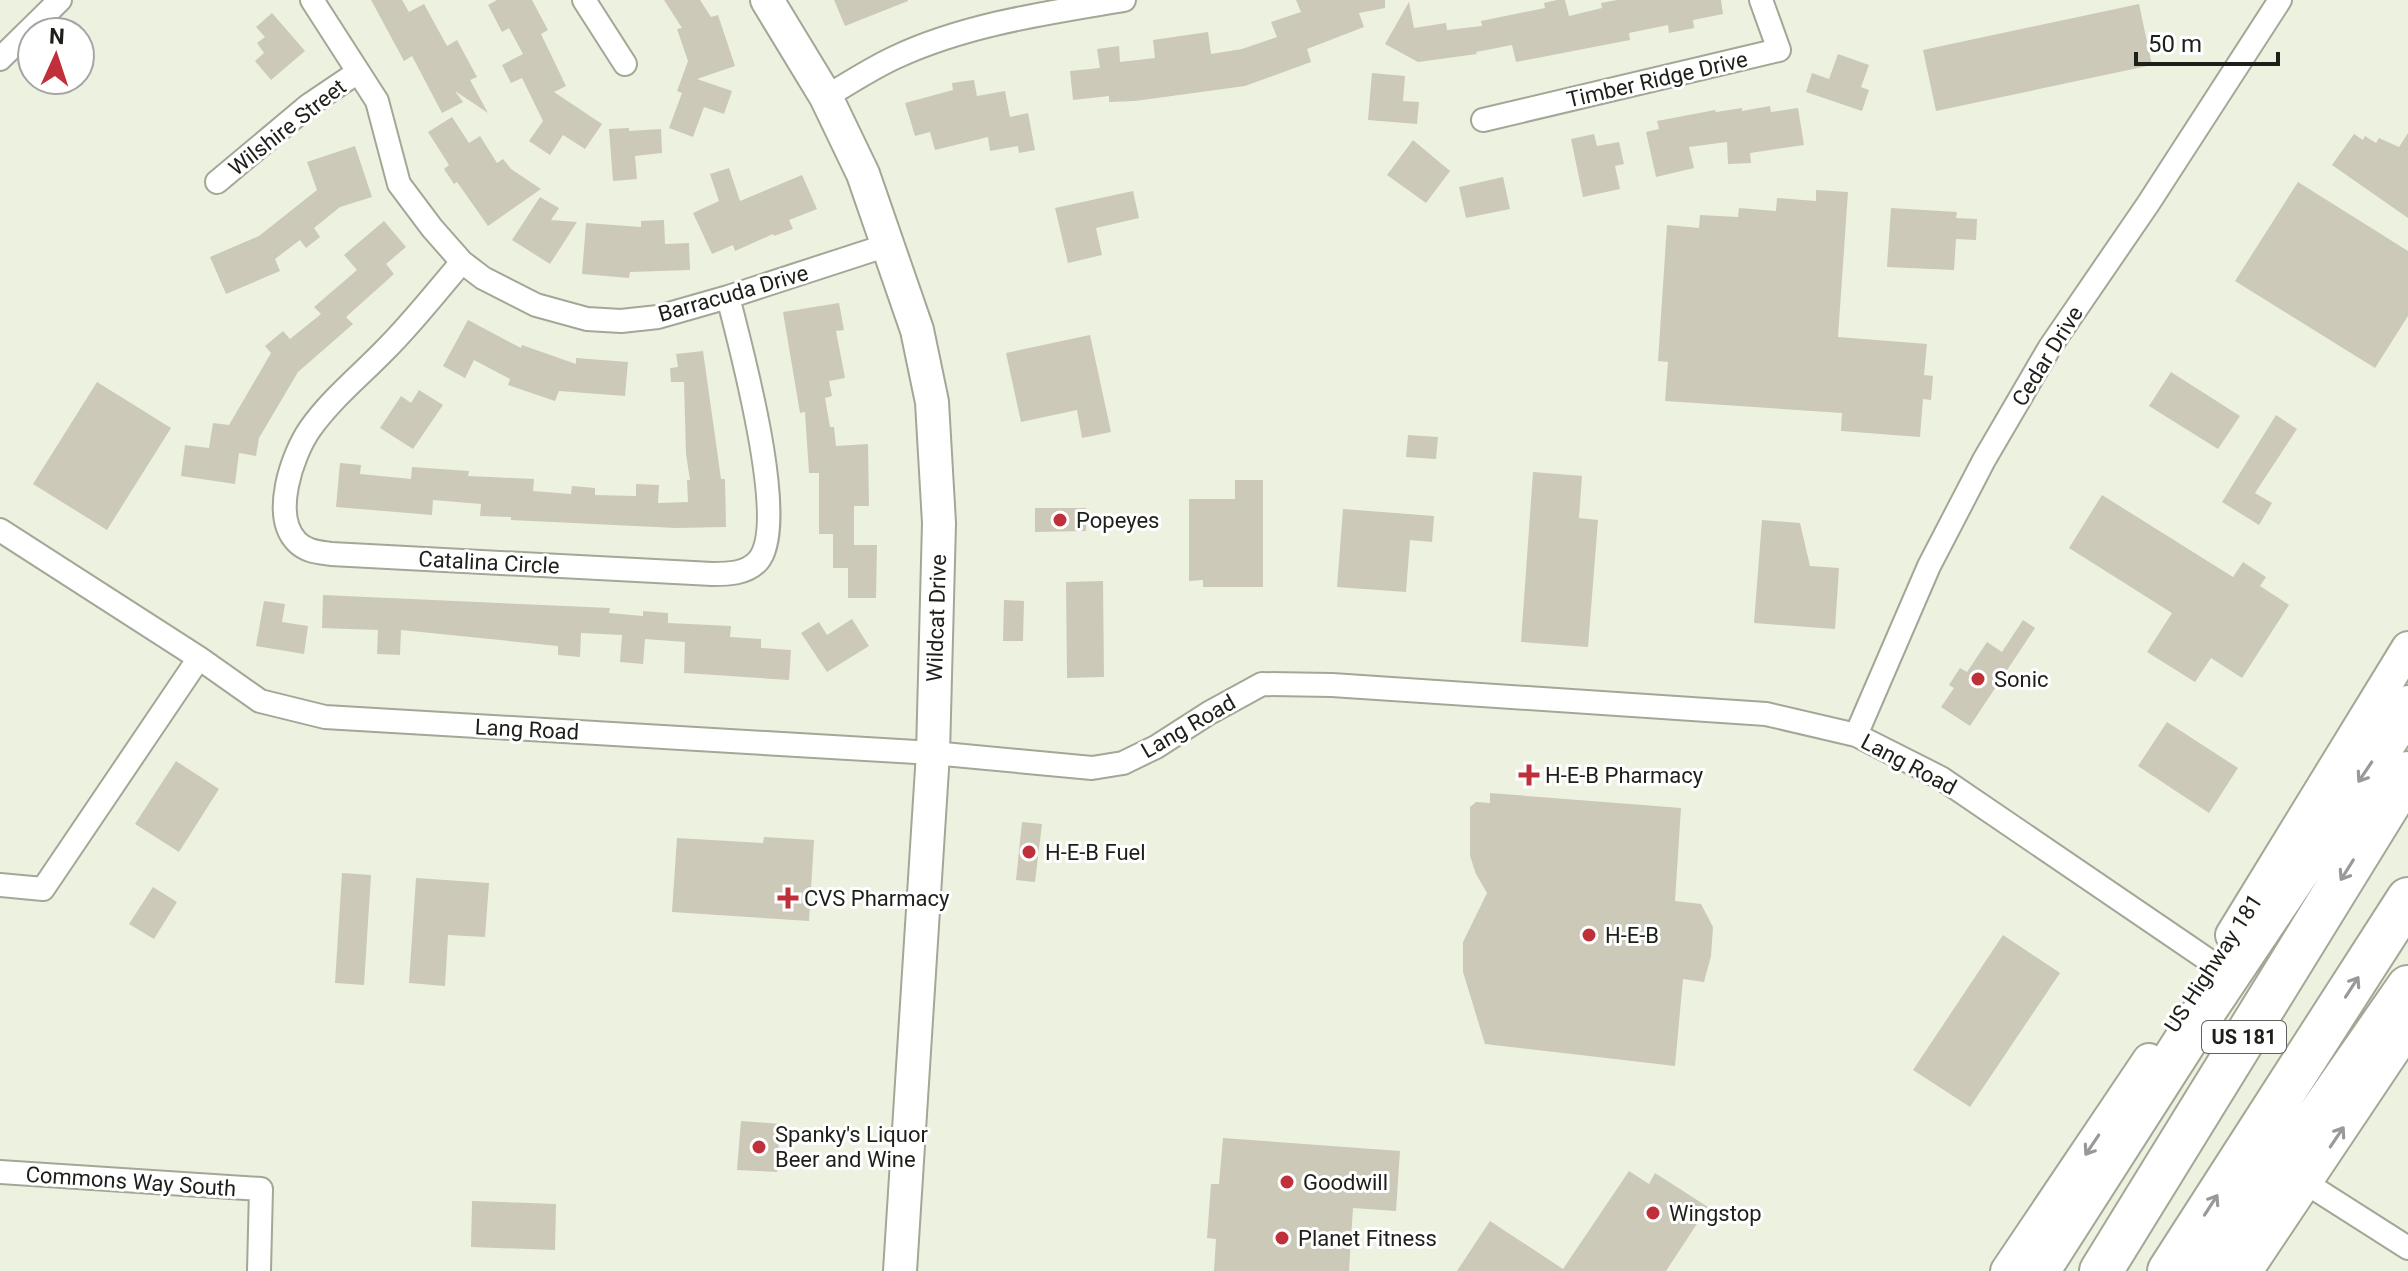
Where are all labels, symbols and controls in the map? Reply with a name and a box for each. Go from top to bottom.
north arrow [16,16,96,96]
scale bar [2136,16,2278,66]
text: N [49,24,65,49]
text: 50 m [2148,30,2202,58]
street label: Timber Ridge Drive [1564,47,1750,112]
street label: Wilshire Street [224,74,351,181]
street label: Barracuda Drive [655,260,811,327]
street label: Cedar Drive [2007,302,2088,411]
place label: Popeyes [1076,508,1159,533]
marker: Popeyes [1051,511,1069,529]
street label: Catalina Circle [418,546,560,579]
street label: Wildcat Drive [922,554,951,683]
place label: Sonic [1994,667,2049,692]
marker: Sonic [1969,670,1987,688]
street label: Lang Road [1137,690,1240,763]
street label: Lang Road [474,714,580,745]
street label: Lang Road [1857,729,1961,800]
one-way arrow [2357,760,2373,783]
place label: H-E-B Pharmacy [1545,763,1704,788]
marker: H-E-B Pharmacy [1520,766,1538,784]
place label: H-E-B Fuel [1045,840,1146,865]
marker: H-E-B Fuel [1020,843,1038,861]
one-way arrow [2338,858,2354,881]
place label: CVS Pharmacy [804,886,950,911]
marker: CVS Pharmacy [779,889,797,907]
street label: US Highway 181 [2159,890,2267,1037]
place label: H-E-B [1605,923,1659,948]
marker: H-E-B [1580,926,1598,944]
one-way arrow [2344,976,2360,999]
road number: US 181 [2202,1021,2286,1053]
place label: Spanky's Liquor Beer and Wine [775,1122,928,1172]
one-way arrow [2329,1126,2345,1148]
one-way arrow [2084,1133,2100,1156]
marker: Spanky's Liquor Beer and Wine [750,1138,768,1156]
street label: Commons Way South [25,1162,237,1201]
place label: Goodwill [1303,1170,1388,1195]
marker: Goodwill [1278,1173,1296,1191]
one-way arrow [2202,1195,2219,1217]
place label: Wingstop [1669,1201,1762,1226]
marker: Wingstop [1644,1204,1662,1222]
place label: Planet Fitness [1298,1226,1437,1251]
marker: Planet Fitness [1273,1229,1291,1247]

